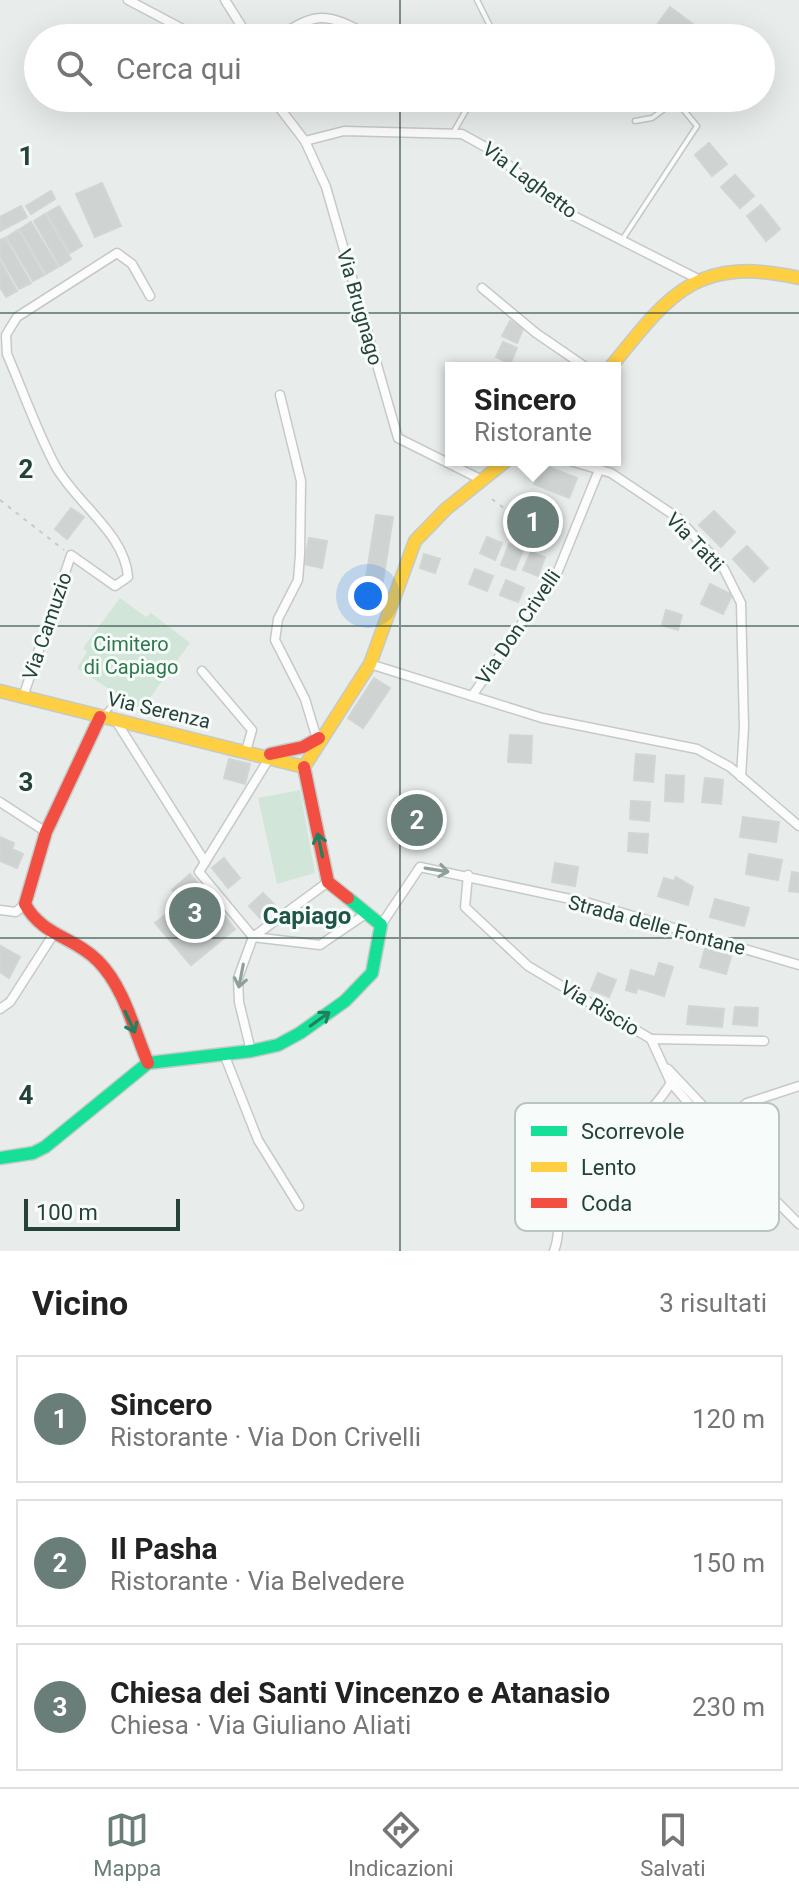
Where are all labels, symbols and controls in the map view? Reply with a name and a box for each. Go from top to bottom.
search box [24,24,775,112]
icon: search [52,46,96,90]
text: Cerca qui [116,51,242,86]
street label: Via Laghetto [478,137,582,223]
text: 1 [19,141,33,171]
street label: Via Brugnago [332,246,388,368]
popup [445,362,621,466]
text: Sincero [474,382,577,417]
text: Ristorante [474,417,592,447]
text: 2 [19,454,33,484]
pin: 1 [507,492,559,552]
street label: Via Tatti [661,508,729,576]
street label: Via Don Crivelli [471,565,565,689]
street label: Via Camuzio [17,569,77,683]
your location [348,576,388,616]
park label: Cimitero di Capiago [84,632,178,679]
street label: Via Serenza [105,687,213,733]
text: 3 [19,767,33,797]
pin: 2 [391,790,443,850]
one-way arrow [312,833,327,859]
one-way arrow [424,863,450,878]
pin: 3 [169,883,221,943]
street label: Strada delle Fontane [566,890,748,960]
district label: Capiago [263,902,351,930]
one-way arrow [233,963,248,988]
street label: Via Riscio [556,975,644,1041]
one-way arrow [123,1010,138,1034]
one-way arrow [309,1010,331,1027]
text: 4 [19,1080,34,1110]
legend [515,1103,779,1231]
text: Scorrevole [581,1119,684,1144]
text: Lento [581,1155,636,1180]
text: Coda [581,1191,632,1216]
scale bar [24,1195,180,1231]
text: 100 m [36,1200,98,1225]
text: Vicino [32,1283,128,1323]
text: 3 risultati [659,1288,767,1318]
text: Sincero [110,1387,213,1422]
text: 1 [53,1404,67,1434]
text: 120 m [692,1404,765,1434]
text: Ristorante · Via Don Crivelli [110,1422,421,1452]
text: Il Pasha [110,1531,218,1566]
text: 2 [53,1548,67,1578]
text: 150 m [692,1548,765,1578]
text: Ristorante · Via Belvedere [110,1566,404,1596]
text: Chiesa dei Santi Vincenzo e Atanasio [110,1675,610,1710]
text: 3 [53,1692,67,1722]
text: 230 m [692,1692,765,1722]
text: Chiesa · Via Giuliano Aliati [110,1710,411,1740]
tab: Mappa [93,1808,161,1881]
tab: Indicazioni [348,1808,454,1881]
tab: Salvati [640,1808,706,1881]

